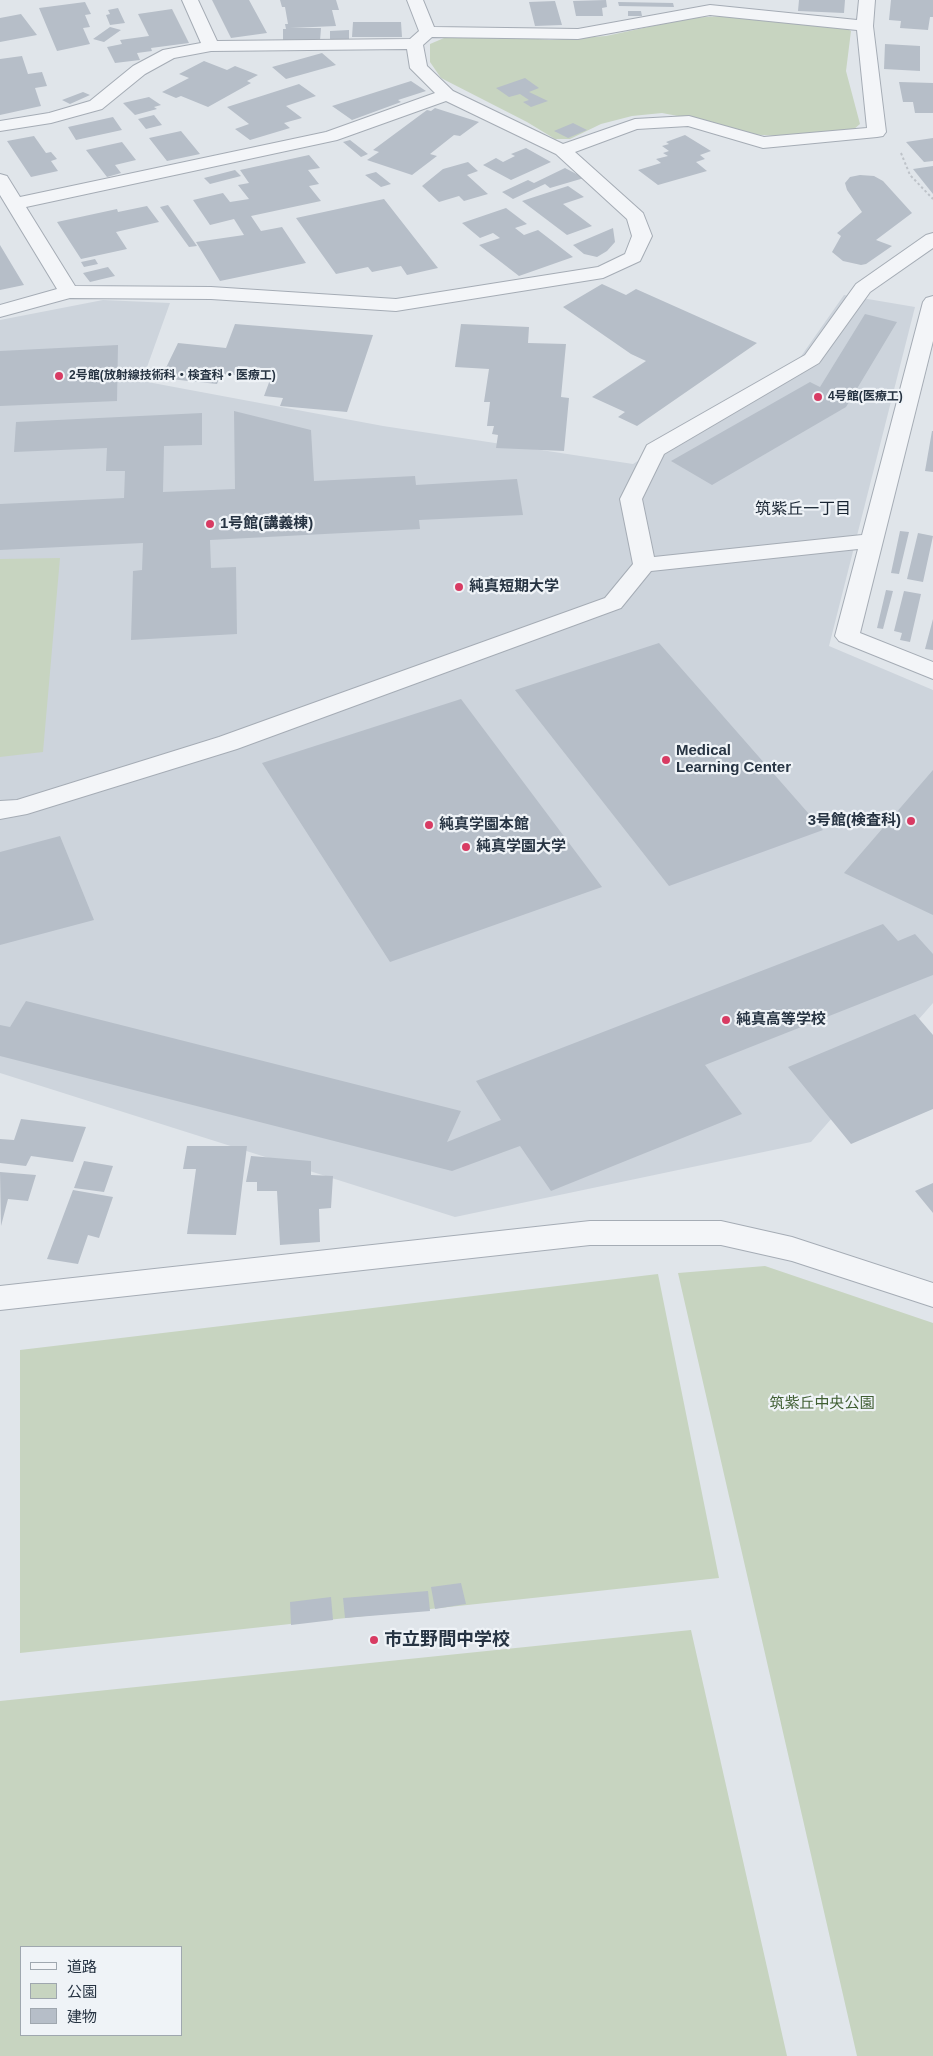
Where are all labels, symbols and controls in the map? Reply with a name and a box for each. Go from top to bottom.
place label: 2号館(放射線技術科・検査科・医療工) [69,369,276,383]
marker: 2号館(放射線技術科・検査科・医療工) [53,370,65,382]
place label: 4号館(医療工) [828,390,903,404]
marker: 4号館(医療工) [812,391,824,403]
district label: 筑紫丘一丁目 [755,500,851,520]
place label: 1号館(講義棟) [220,515,313,533]
marker: 1号館(講義棟) [204,518,216,530]
place label: 純真短期大学 [469,578,559,596]
marker: 純真短期大学 [453,581,465,593]
place label: Medical Learning Center [676,742,791,777]
marker: Medical Learning Center [660,754,672,766]
place label: 3号館(検査科) [808,812,901,830]
marker: 3号館(検査科) [905,815,917,827]
place label: 純真学園本館 [439,816,529,834]
marker: 純真学園本館 [423,819,435,831]
place label: 純真学園大学 [476,838,566,856]
marker: 純真学園大学 [460,841,472,853]
place label: 純真高等学校 [736,1011,826,1029]
marker: 純真高等学校 [720,1014,732,1026]
park label: 筑紫丘中央公園 [770,1395,874,1413]
place label: 市立野間中学校 [384,1629,510,1651]
marker: 市立野間中学校 [368,1634,380,1646]
legend [20,1946,182,2036]
text: 道路 [67,1958,97,1975]
text: 公園 [67,1983,97,2000]
text: 建物 [67,2008,97,2025]

